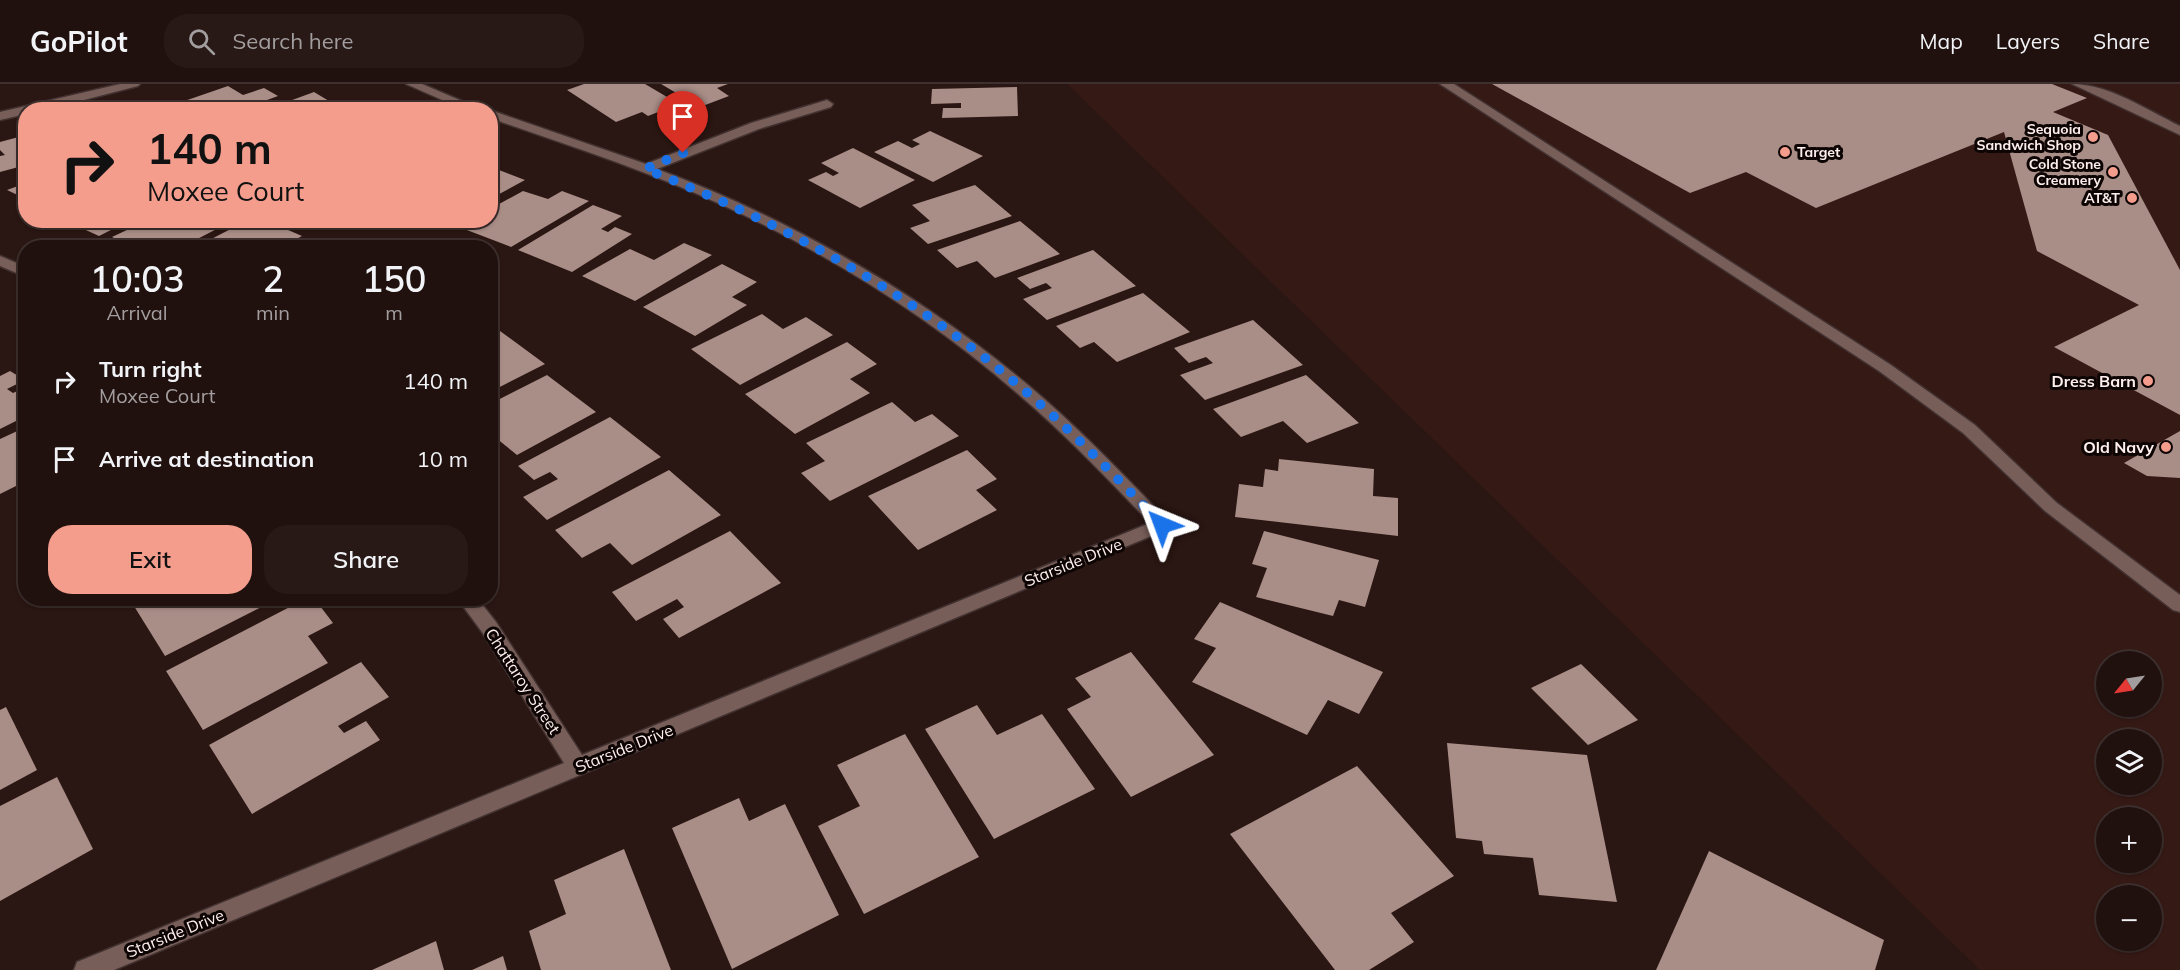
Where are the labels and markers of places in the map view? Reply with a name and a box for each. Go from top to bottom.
pin [657,91,708,153]
place label: Sequoia Sandwich Shop [1976,120,2081,154]
marker: Sequoia Sandwich Shop [2086,130,2100,144]
place label: Target [1797,143,1841,161]
marker: Target [1778,145,1792,159]
place label: Cold Stone Creamery [2029,155,2101,189]
marker: Cold Stone Creamery [2106,165,2120,179]
place label: AT&T [2084,189,2120,207]
marker: AT&T [2125,191,2139,205]
place label: Dress Barn [2052,371,2136,391]
marker: Dress Barn [2141,374,2155,388]
place label: Old Navy [2083,437,2154,457]
marker: Old Navy [2159,440,2173,454]

